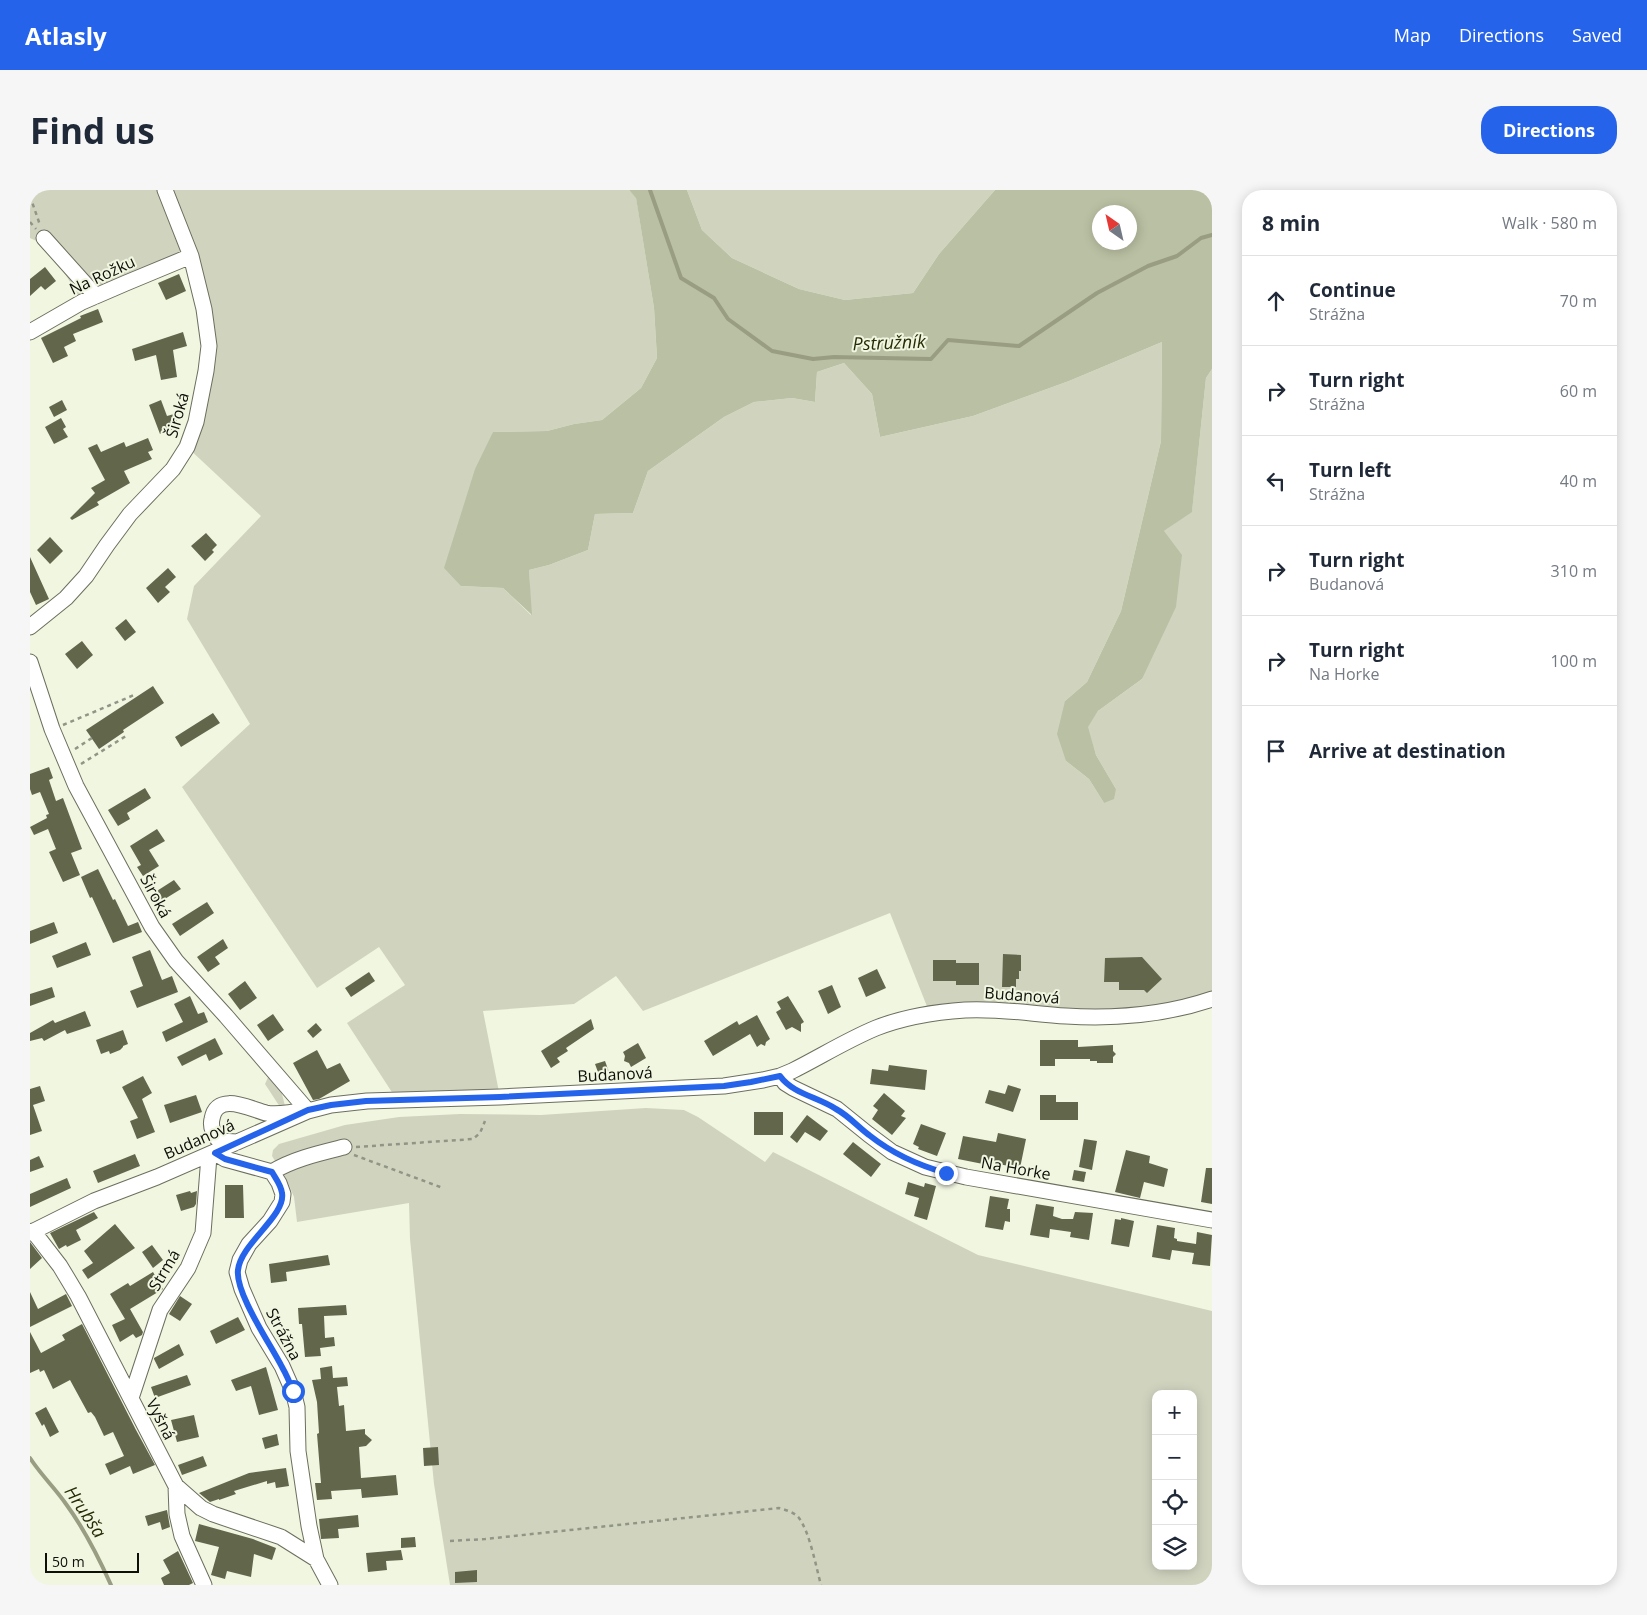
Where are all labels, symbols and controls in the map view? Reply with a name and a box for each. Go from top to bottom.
text: Atlasly [25,19,107,52]
text: Map [1394,23,1431,47]
text: Directions [1459,23,1544,47]
text: Saved [1572,23,1622,47]
button: Directions [1481,106,1617,154]
text: Find us [30,107,155,154]
north arrow [1092,205,1137,250]
text: 8 min [1262,209,1320,237]
text: Walk · 580 m [1502,212,1597,234]
street label: Na Rožku [65,250,139,300]
text: Continue [1309,277,1396,303]
icon: ahead [1262,287,1290,315]
text: 70 m [1560,290,1597,312]
text: Strážna [1309,303,1365,325]
water label: Pstružník [852,329,927,355]
text: Turn right [1309,367,1404,393]
icon: right [1262,377,1290,405]
text: 60 m [1560,380,1597,402]
street label: Široká [160,390,194,440]
text: Strážna [1309,393,1365,415]
text: Turn left [1309,457,1391,483]
icon: left [1262,467,1290,495]
text: 40 m [1560,470,1597,492]
text: Strážna [1309,483,1365,505]
text: Turn right [1309,547,1404,573]
icon: right [1262,557,1290,585]
text: 310 m [1551,560,1597,582]
text: Budanová [1309,573,1384,595]
text: Turn right [1309,637,1404,663]
icon: right [1262,647,1290,675]
text: 100 m [1551,650,1597,672]
text: Na Horke [1309,663,1379,685]
icon: arrive [1262,737,1290,765]
text: Arrive at destination [1309,738,1506,764]
street label: Široká [135,870,177,922]
street label: Budanová [984,981,1060,1009]
street label: Budanová [577,1061,653,1087]
street label: Budanová [160,1114,238,1164]
street label: Na Horke [979,1151,1053,1185]
route end [935,1162,958,1185]
street label: Strmá [143,1245,185,1295]
street label: Strážna [261,1304,307,1364]
route start [282,1380,305,1403]
map controls [1152,1390,1197,1570]
button: + [1152,1390,1197,1435]
street label: Vyšná [141,1394,181,1444]
button: − [1152,1435,1197,1480]
button: locate [1152,1480,1197,1525]
water label: Hrubša [60,1481,112,1542]
button: layers [1152,1525,1197,1570]
scale bar [45,1550,139,1573]
text: 50 m [52,1552,85,1571]

